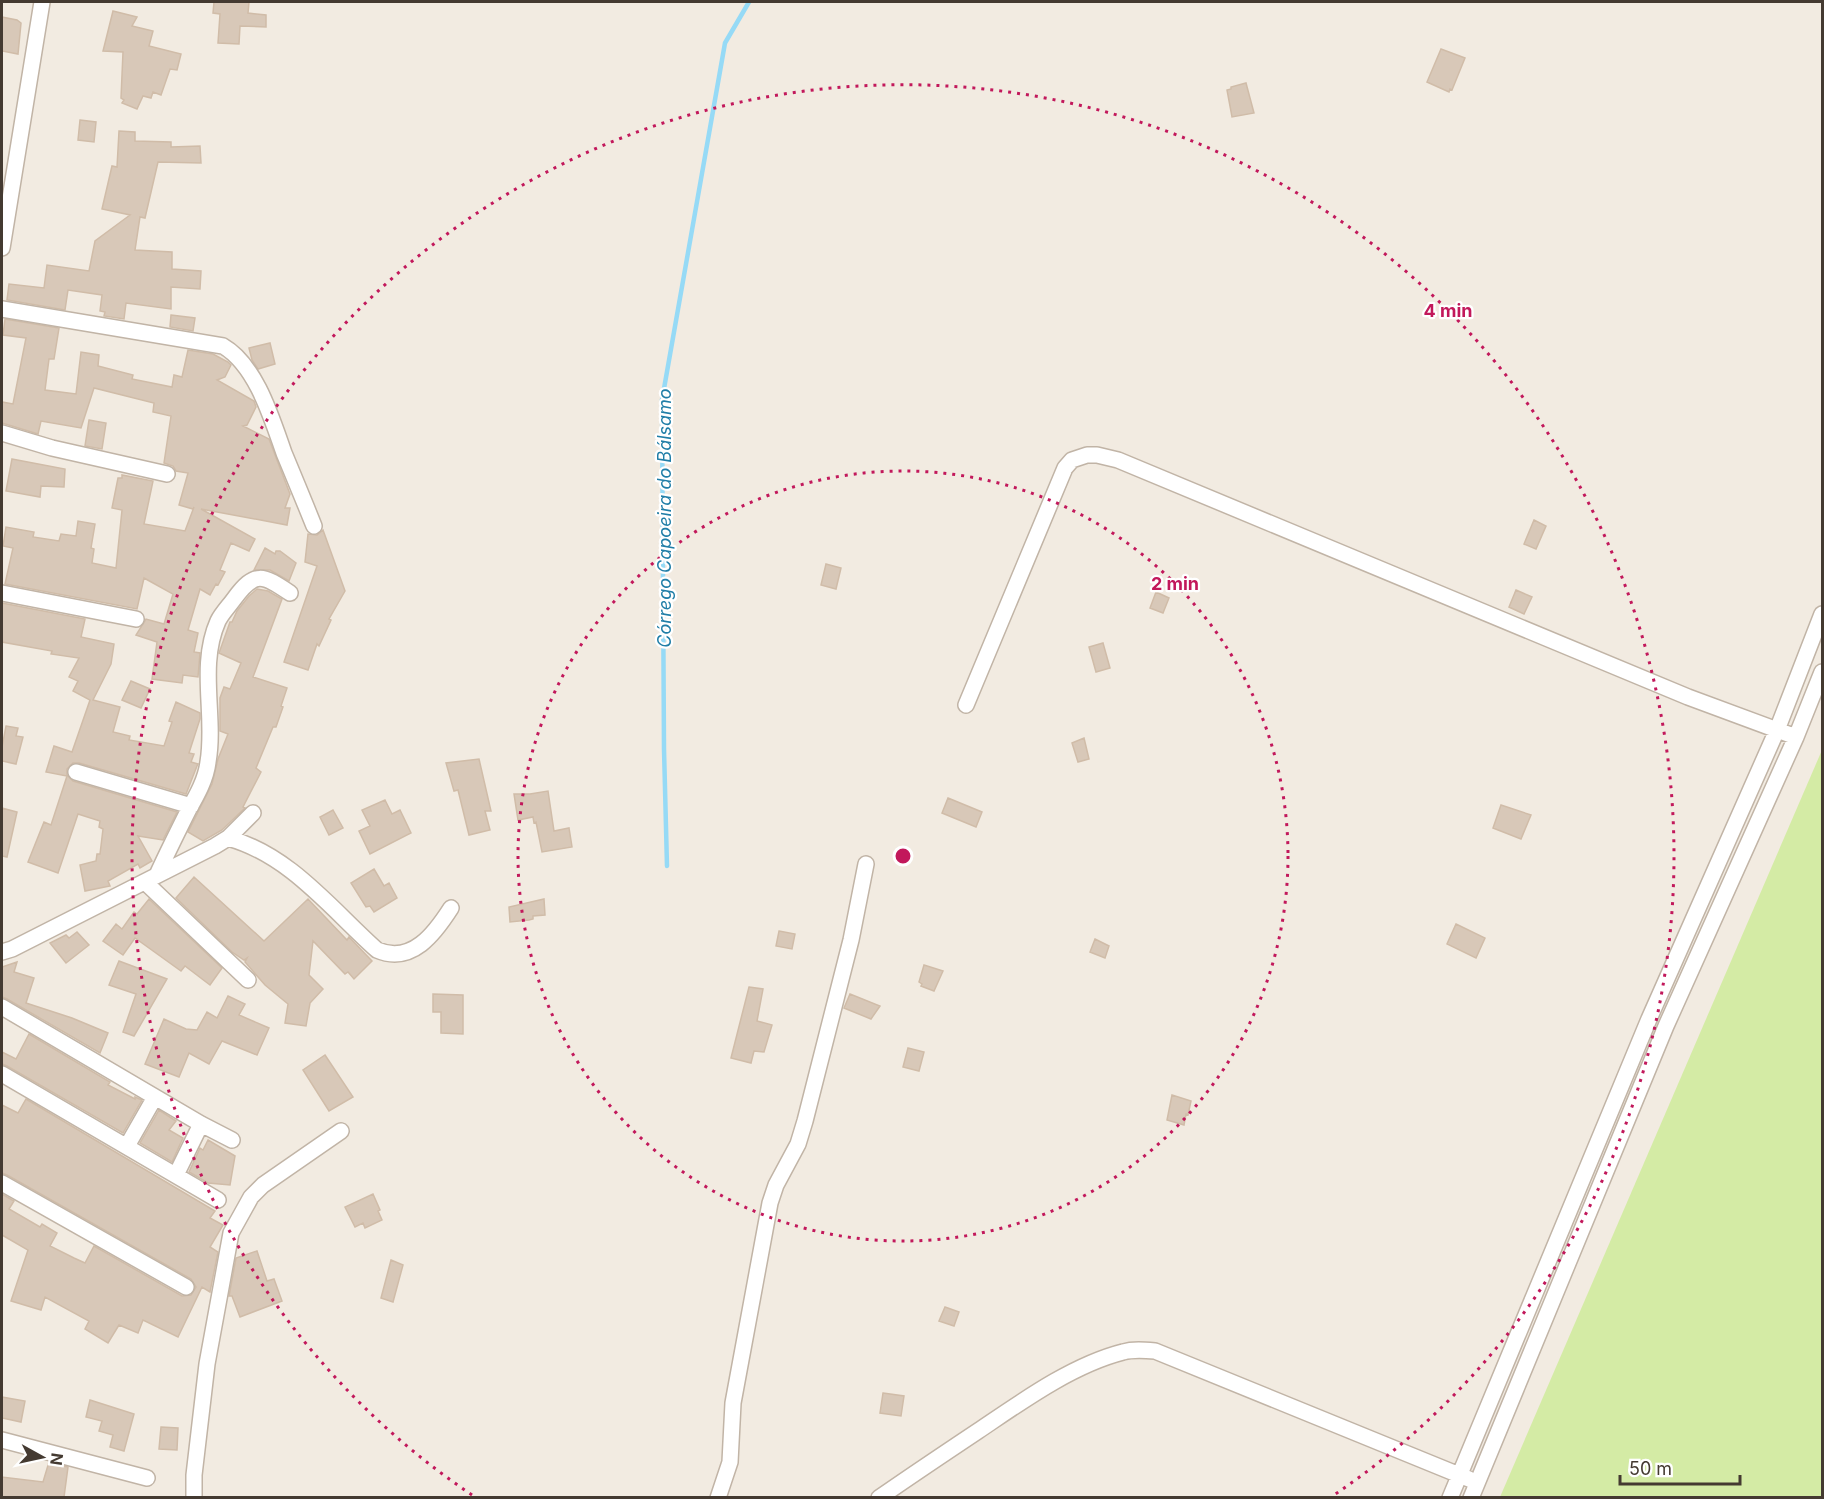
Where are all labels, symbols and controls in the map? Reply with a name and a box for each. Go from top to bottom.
text: 4 min [1424,300,1472,321]
water label: Córrego Capoeira do Bálsamo [654,388,675,648]
text: 2 min [1151,573,1199,594]
centre of rings [893,846,913,866]
north arrow [12,1427,72,1487]
scale bar [1620,1448,1740,1486]
text: N [46,1452,68,1467]
text: 50 m [1629,1458,1672,1479]

